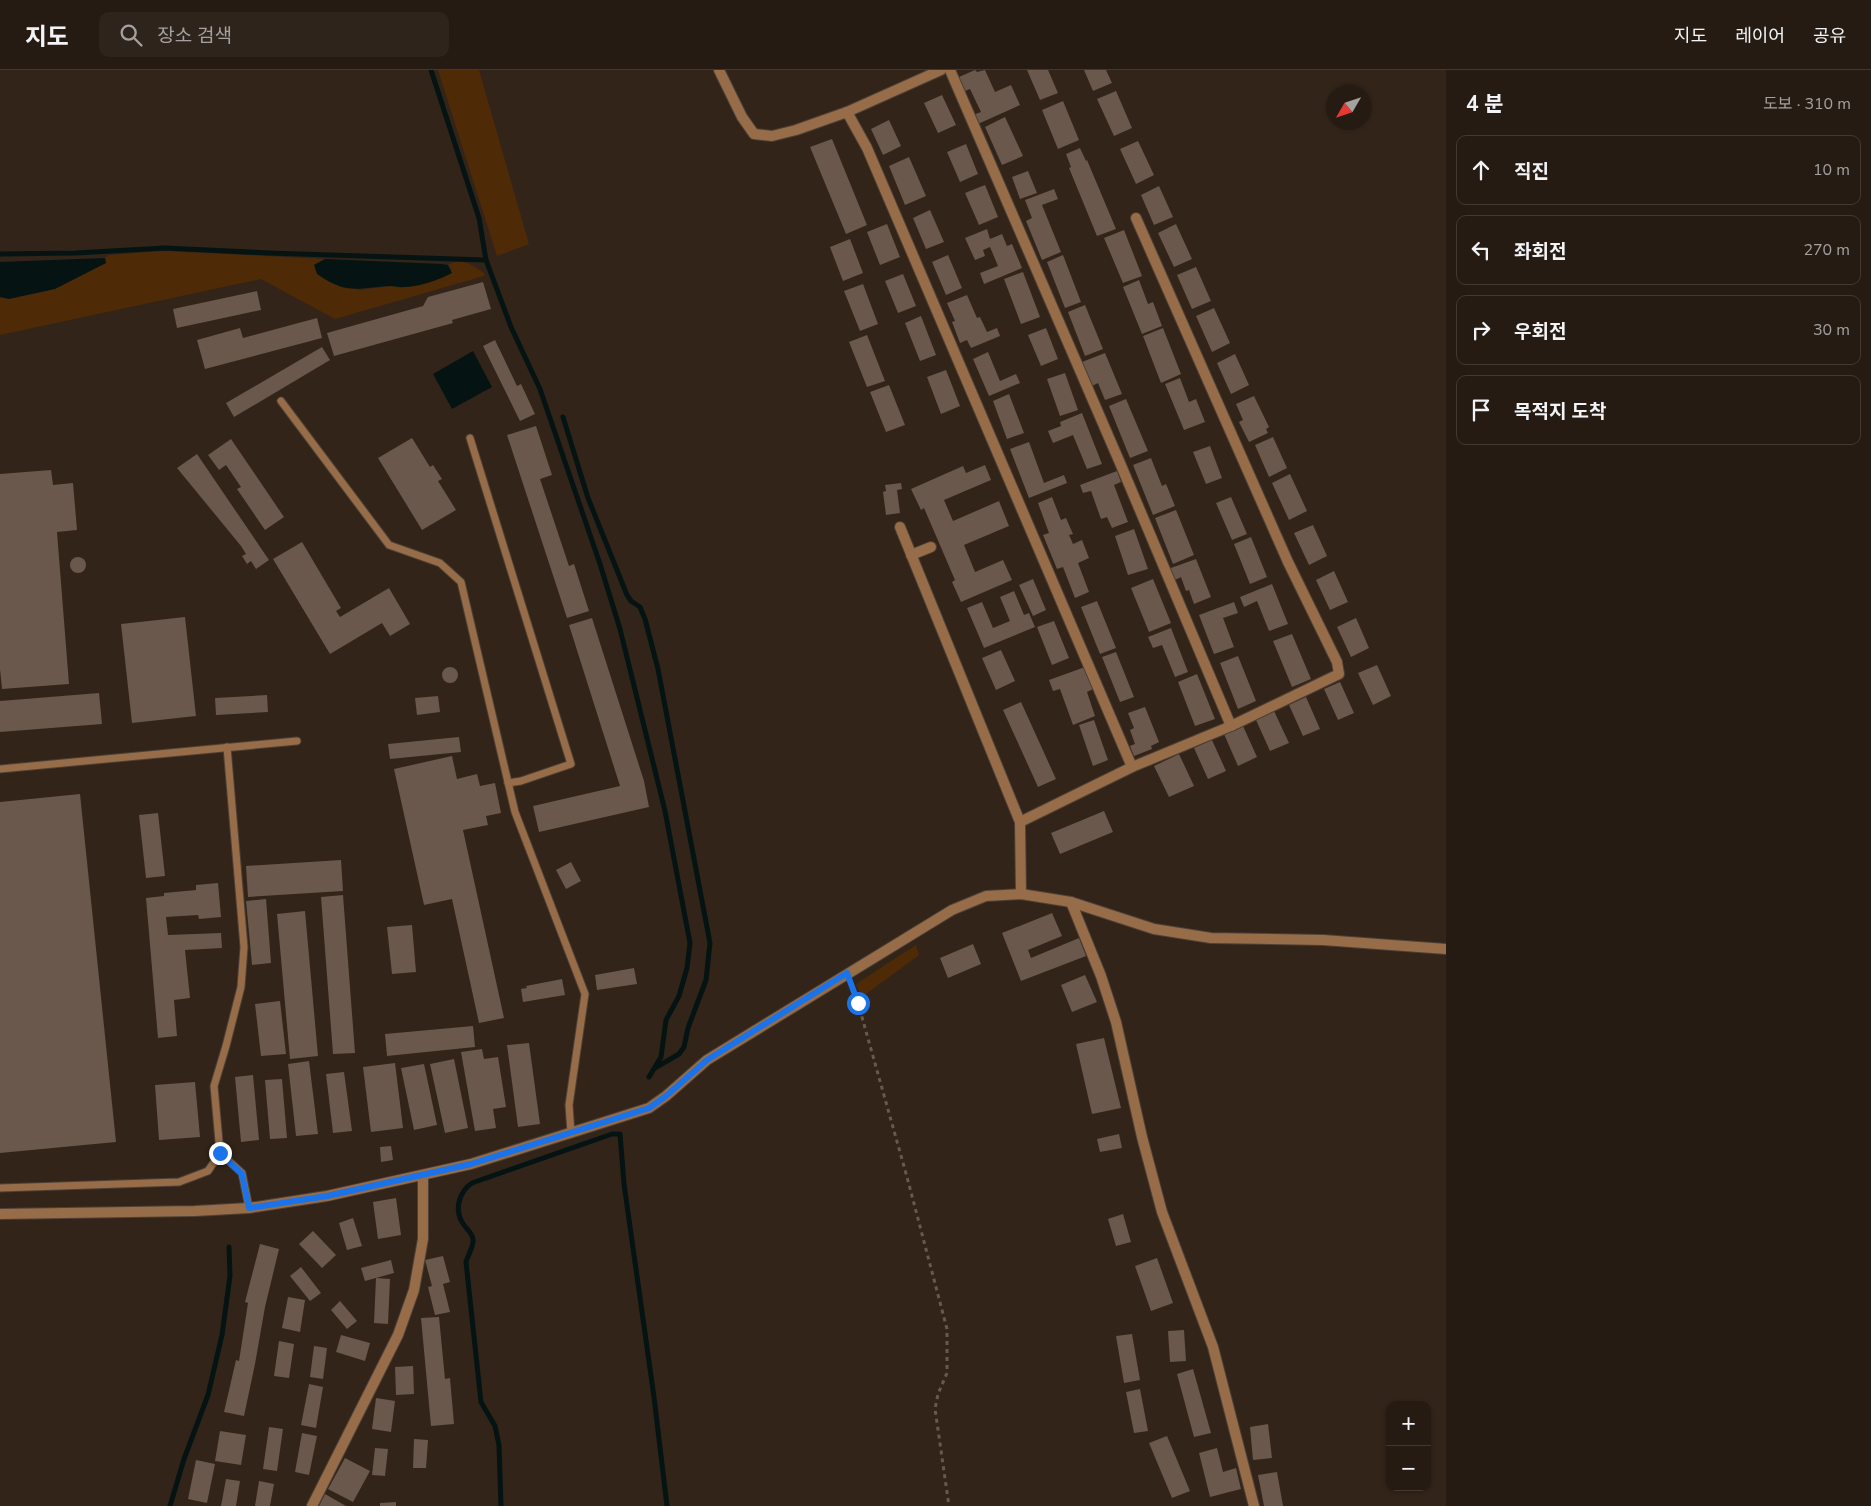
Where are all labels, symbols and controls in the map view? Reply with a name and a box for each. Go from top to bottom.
search box [99,12,449,57]
text: 지도 [25,21,69,53]
icon: search [117,21,145,49]
text: 장소 검색 [157,23,232,49]
text: 지도 [1674,24,1707,48]
text: 레이어 [1735,24,1785,48]
text: 공유 [1813,24,1846,48]
north arrow [1326,85,1371,130]
text: 4 분 [1466,90,1504,118]
text: 도보 · 310 m [1763,93,1851,115]
icon: ahead [1467,156,1495,184]
text: 직진 [1514,159,1549,185]
text: 10 m [1813,159,1850,181]
icon: left [1467,236,1495,264]
text: 좌회전 [1514,239,1566,265]
text: 270 m [1803,239,1850,261]
icon: right [1467,316,1495,344]
text: 우회전 [1514,319,1566,345]
text: 30 m [1813,319,1850,341]
icon: arrive [1467,396,1495,424]
text: 목적지 도착 [1514,399,1607,425]
route start [847,992,870,1015]
route end [209,1142,232,1165]
map controls [1386,1401,1431,1491]
button: + [1386,1401,1431,1446]
button: − [1386,1446,1431,1491]

